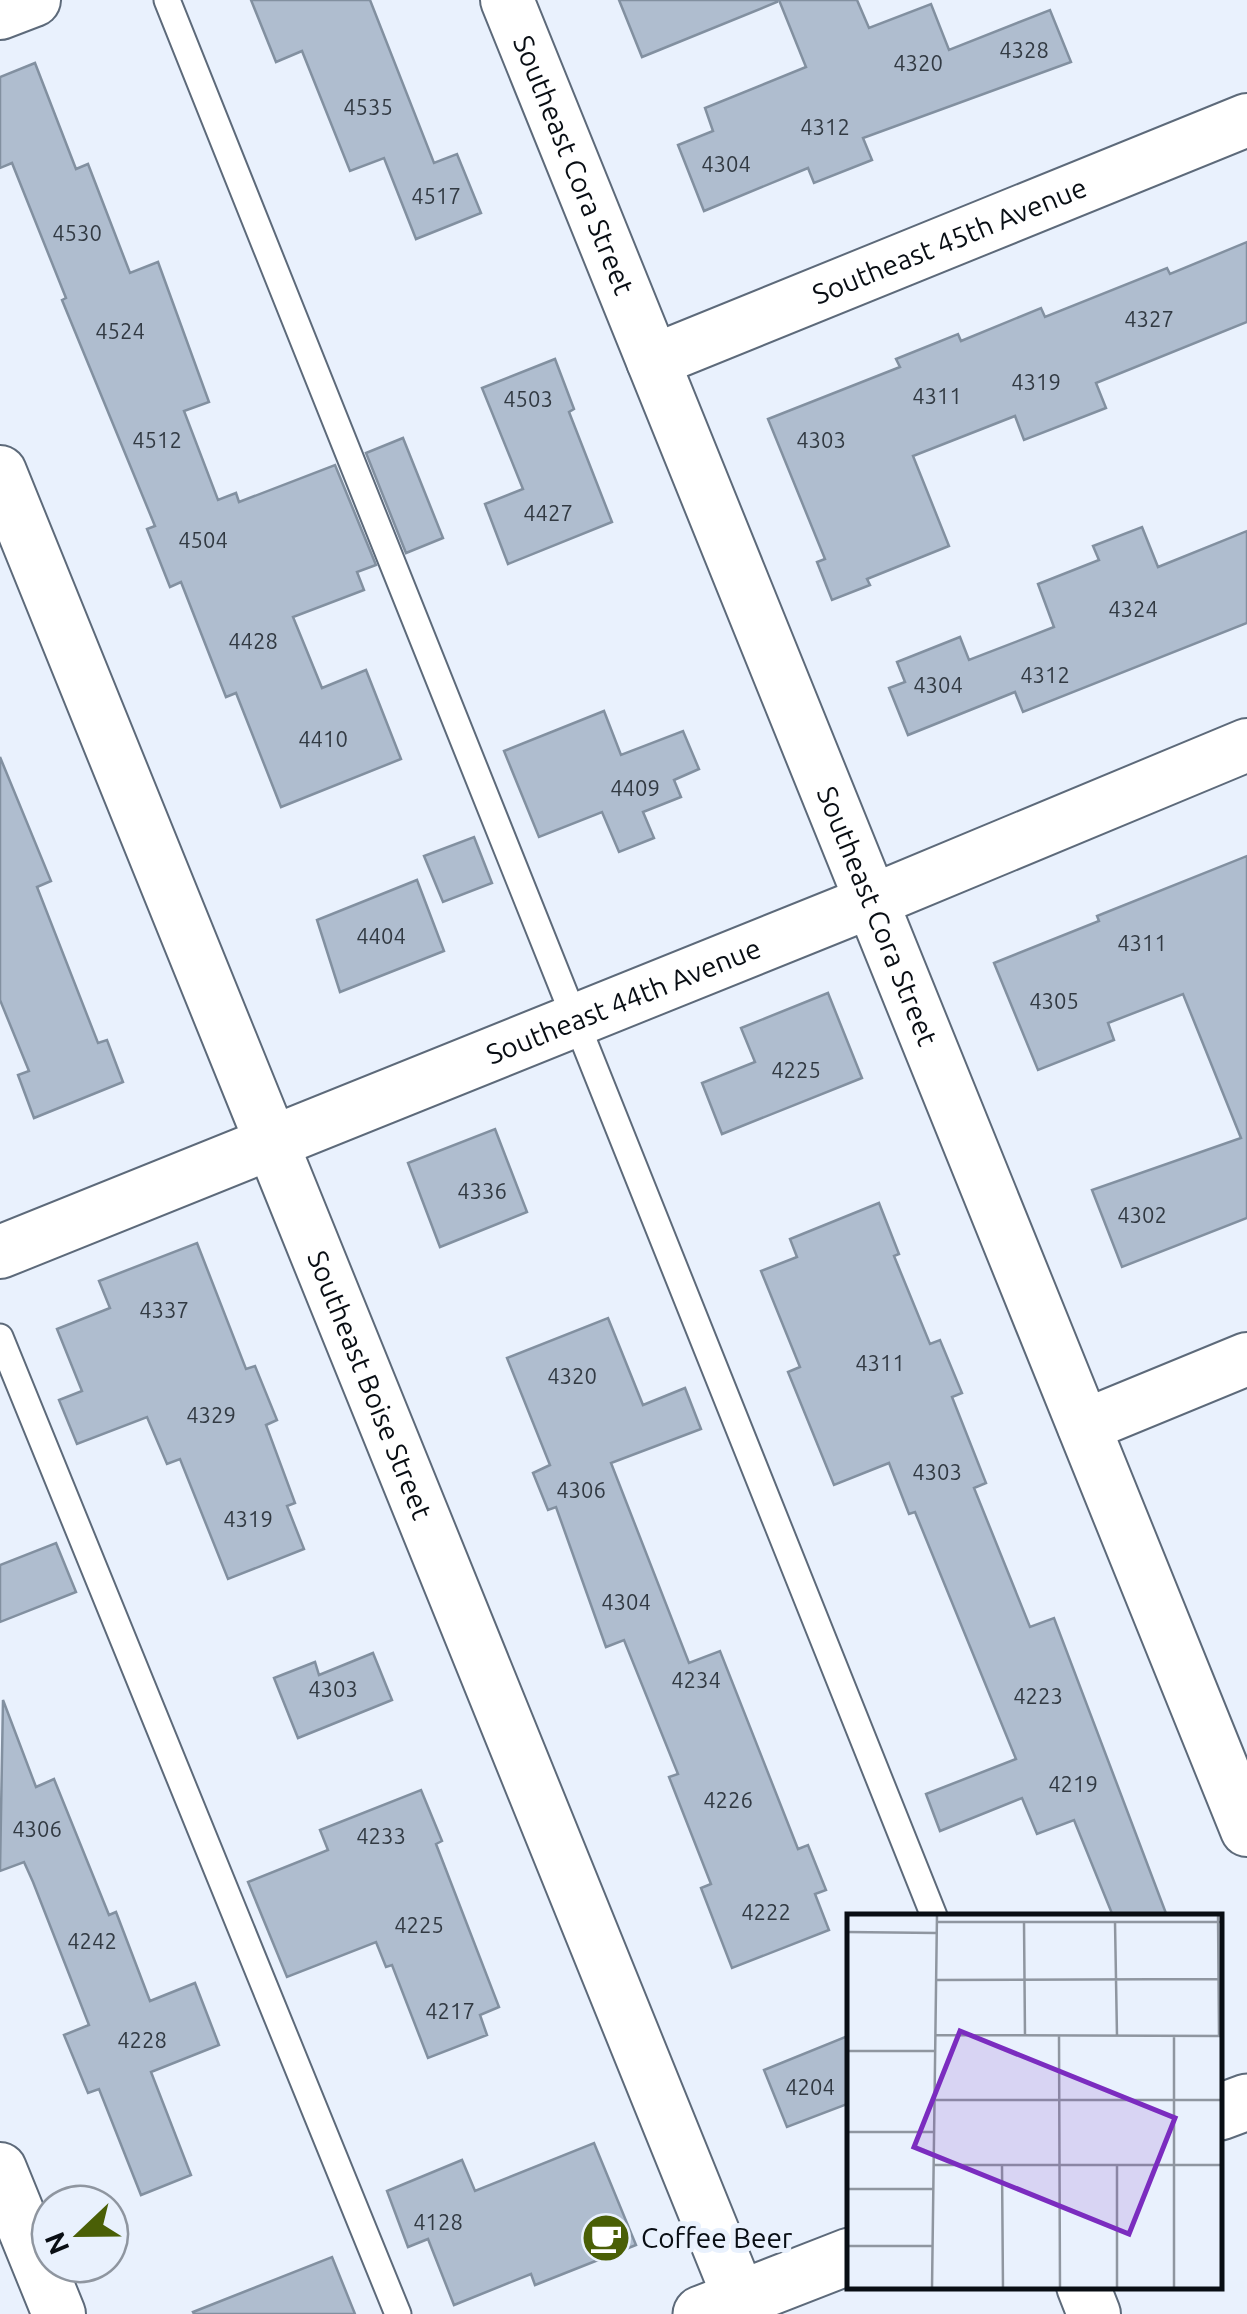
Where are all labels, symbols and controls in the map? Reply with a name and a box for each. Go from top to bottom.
street label: Southeast Cora Street [508,31,640,299]
house number: 4328 [999,37,1049,62]
house number: 4320 [893,50,943,75]
house number: 4535 [343,94,393,119]
house number: 4312 [800,114,850,139]
house number: 4304 [701,151,751,176]
street label: Southeast 45th Avenue [808,171,1091,310]
house number: 4517 [411,183,461,208]
house number: 4530 [52,220,102,245]
house number: 4327 [1124,306,1174,331]
house number: 4524 [95,318,145,343]
house number: 4319 [1011,369,1061,394]
house number: 4311 [912,383,962,408]
house number: 4503 [503,386,553,411]
house number: 4512 [132,427,182,452]
house number: 4303 [796,427,846,452]
house number: 4427 [523,500,573,525]
house number: 4504 [178,527,228,552]
house number: 4324 [1108,596,1158,621]
house number: 4428 [228,628,278,653]
house number: 4312 [1020,662,1070,687]
house number: 4304 [913,672,963,697]
house number: 4410 [298,726,348,751]
house number: 4409 [610,775,660,800]
street label: Southeast Cora Street [812,782,944,1050]
house number: 4404 [356,923,406,948]
house number: 4311 [1117,930,1167,955]
street label: Southeast 44th Avenue [482,932,765,1070]
house number: 4305 [1029,988,1079,1013]
house number: 4225 [771,1057,821,1082]
house number: 4336 [457,1178,507,1203]
house number: 4302 [1117,1202,1167,1227]
street label: Southeast Boise Street [302,1246,438,1524]
house number: 4337 [139,1297,189,1322]
house number: 4311 [855,1350,905,1375]
house number: 4320 [547,1363,597,1388]
house number: 4329 [186,1402,236,1427]
house number: 4303 [912,1459,962,1484]
house number: 4306 [556,1477,606,1502]
house number: 4319 [223,1506,273,1531]
house number: 4304 [601,1589,651,1614]
house number: 4234 [671,1667,721,1692]
house number: 4303 [308,1676,358,1701]
house number: 4223 [1013,1683,1063,1708]
house number: 4219 [1048,1771,1098,1796]
house number: 4226 [703,1787,753,1812]
house number: 4306 [12,1816,62,1841]
house number: 4233 [356,1823,406,1848]
house number: 4222 [741,1899,791,1924]
house number: 4225 [394,1912,444,1937]
inset map [847,1914,1222,2289]
house number: 4242 [67,1928,117,1953]
house number: 4217 [425,1998,475,2023]
house number: 4228 [117,2027,167,2052]
house number: 4204 [785,2074,835,2099]
north arrow [30,2184,130,2284]
house number: 4128 [413,2209,463,2234]
cafe icon: Coffee Beer [580,2212,632,2264]
place label: Coffee Beer [641,2222,793,2253]
text: N [38,2228,75,2259]

